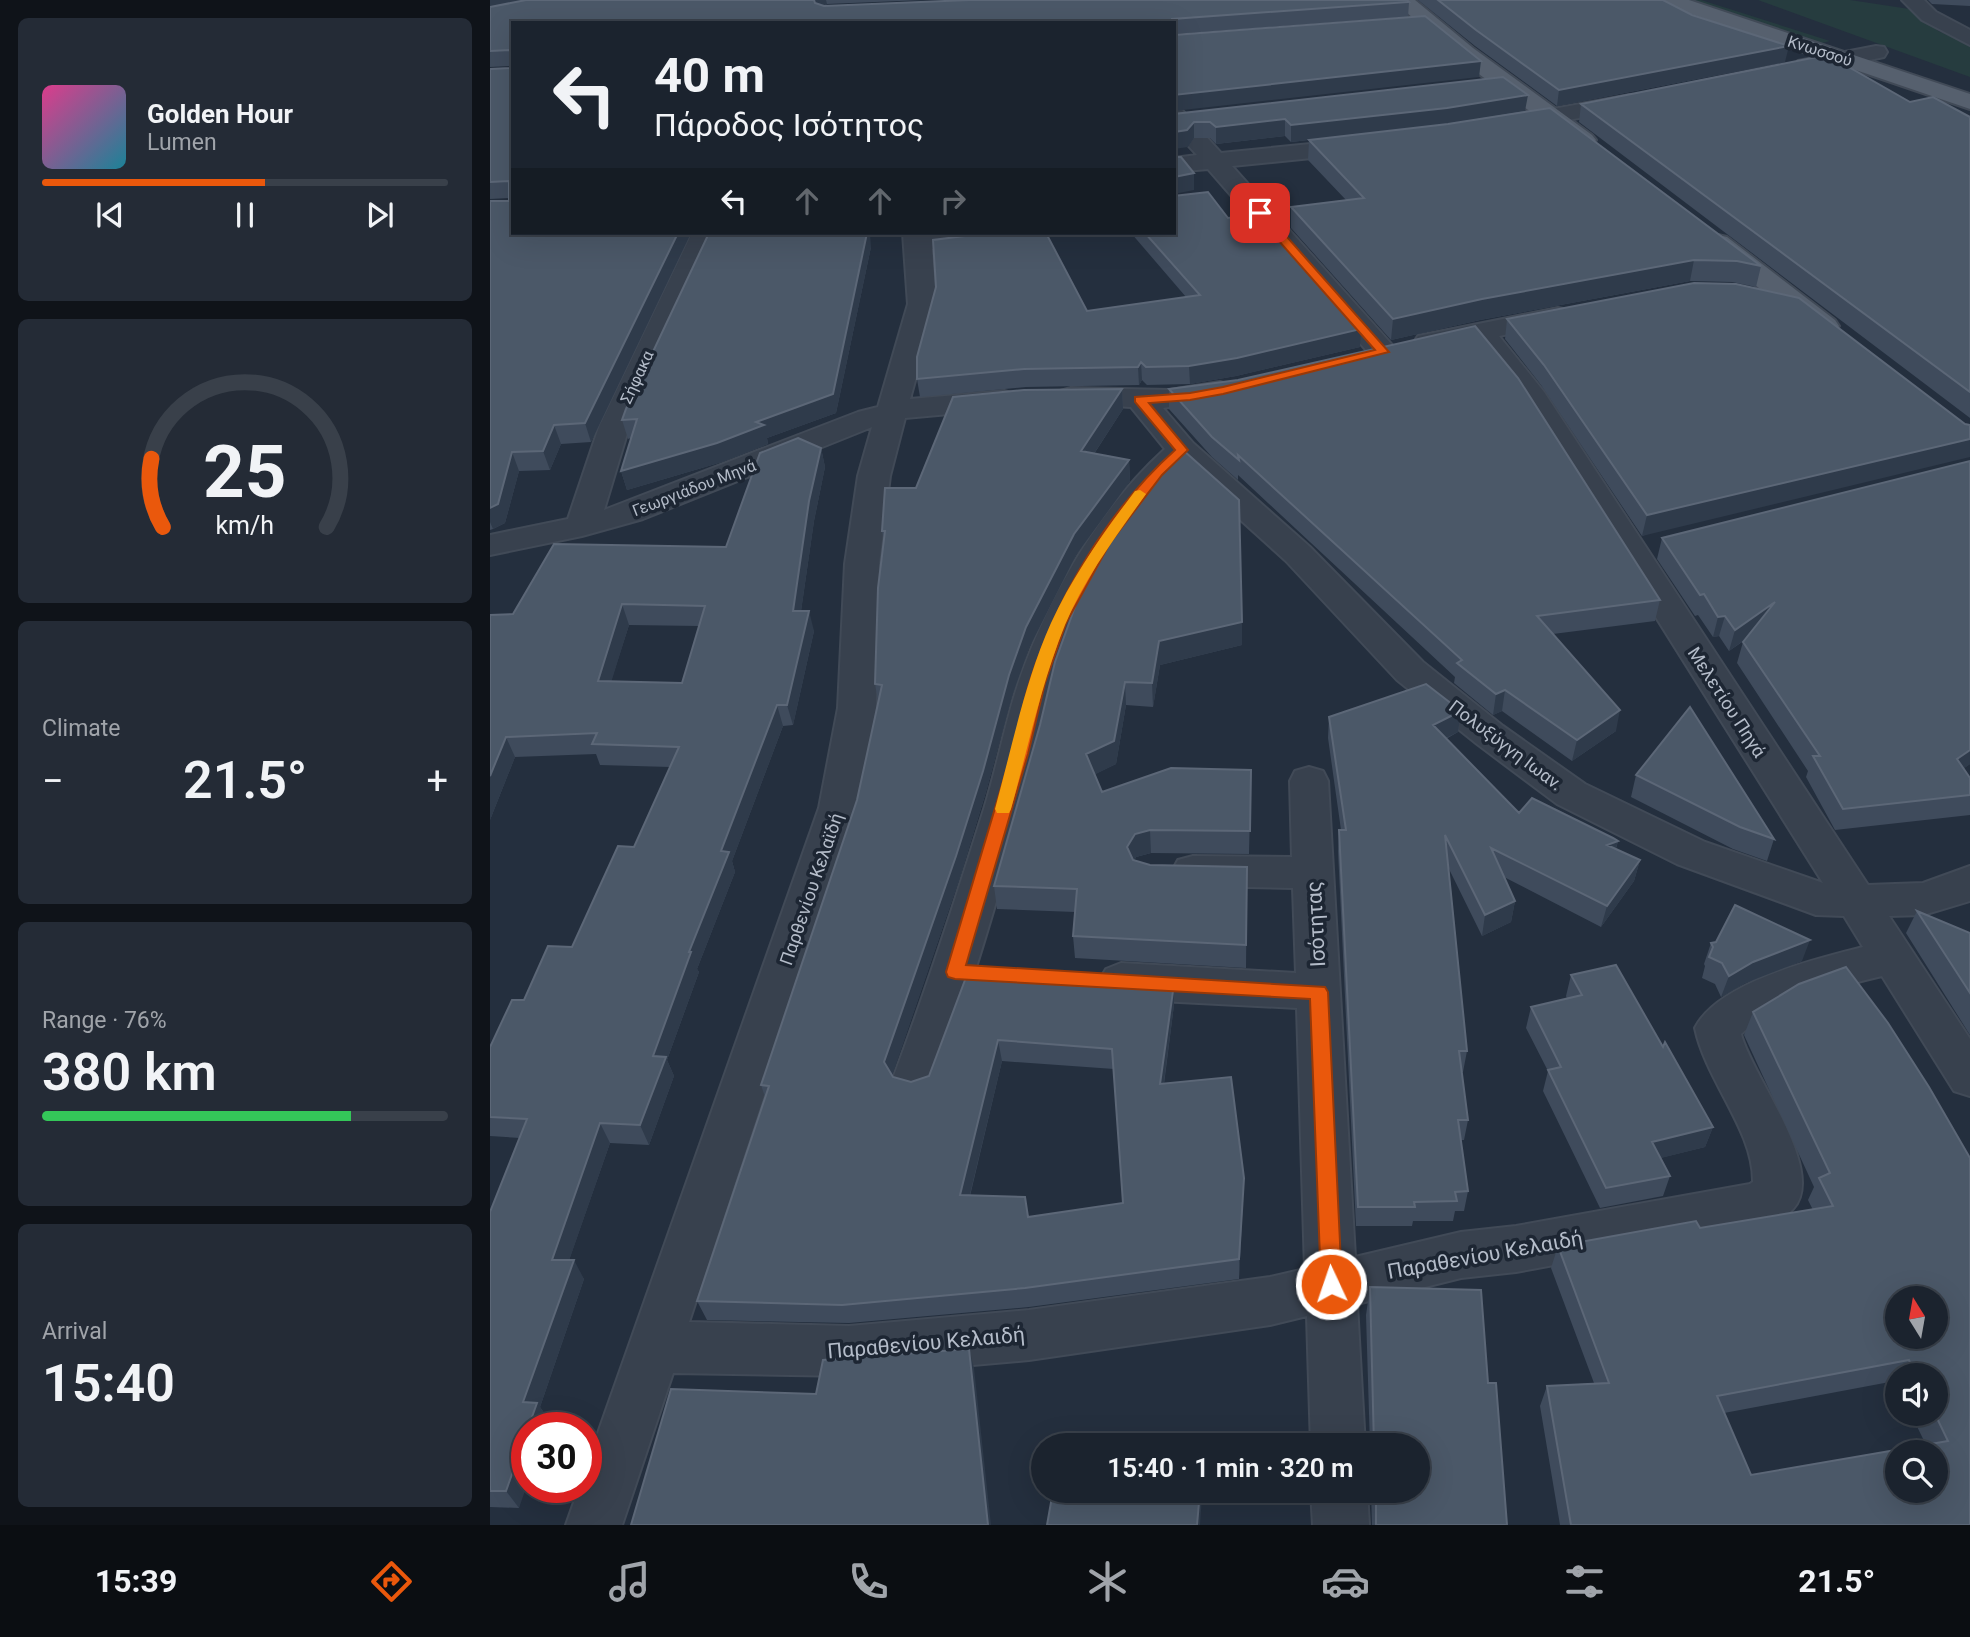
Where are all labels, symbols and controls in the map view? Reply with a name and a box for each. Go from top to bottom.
street label: Κνωσσού [1785,32,1855,70]
text: 40 m [654,47,765,104]
icon: left [539,49,630,140]
text: Golden Hour [147,99,293,129]
text: Πάροδος Ισότητος [654,106,924,144]
text: Lumen [147,129,217,156]
icon: left [715,182,753,220]
icon: ahead [788,182,826,220]
icon: ahead [861,182,899,220]
icon: right [934,182,972,220]
pin [1230,183,1290,243]
icon: arrive [1241,194,1279,232]
icon: previous [91,196,129,234]
icon: pause [226,196,264,234]
icon: next [361,196,399,234]
street label: Σήφακα [616,347,658,407]
text: 25 [203,430,287,516]
street label: Γεωργιάδου Μηνά [630,456,758,520]
text: km/h [216,511,274,540]
street label: Μελετίου Πηγά [1684,643,1771,762]
street label: Πολυξύγγη Ιωαν. [1445,696,1567,794]
text: Climate [42,715,121,742]
text: 21.5° [183,750,307,811]
text: − [42,759,64,803]
text: + [426,759,448,803]
street label: Παρθενίου Κελαϊδή [775,810,847,968]
street label: Ισότητας [1302,880,1330,968]
text: Range · 76% [42,1007,167,1034]
text: 380 km [42,1042,217,1103]
street label: Παραθενίου Κελαιδή [1385,1226,1585,1284]
position arrow [1294,1247,1368,1321]
north arrow [1885,1286,1948,1349]
map controls [1885,1286,1948,1503]
text: Arrival [42,1318,107,1345]
street label: Παραθενίου Κελαιδή [826,1322,1026,1364]
text: 15:40 [42,1353,175,1414]
button: sound [1885,1363,1948,1426]
speed limit sign: 30 [511,1412,602,1503]
button: search [1885,1440,1948,1503]
text: 15:40 · 1 min · 320 m [1107,1453,1354,1483]
icon: directions [367,1557,416,1606]
icon: music [605,1557,654,1606]
icon: phone [844,1557,893,1606]
icon: climate [1083,1557,1132,1606]
icon: car [1321,1557,1370,1606]
icon: filters [1560,1557,1609,1606]
text: 15:39 [95,1562,177,1600]
text: 21.5° [1798,1562,1875,1600]

